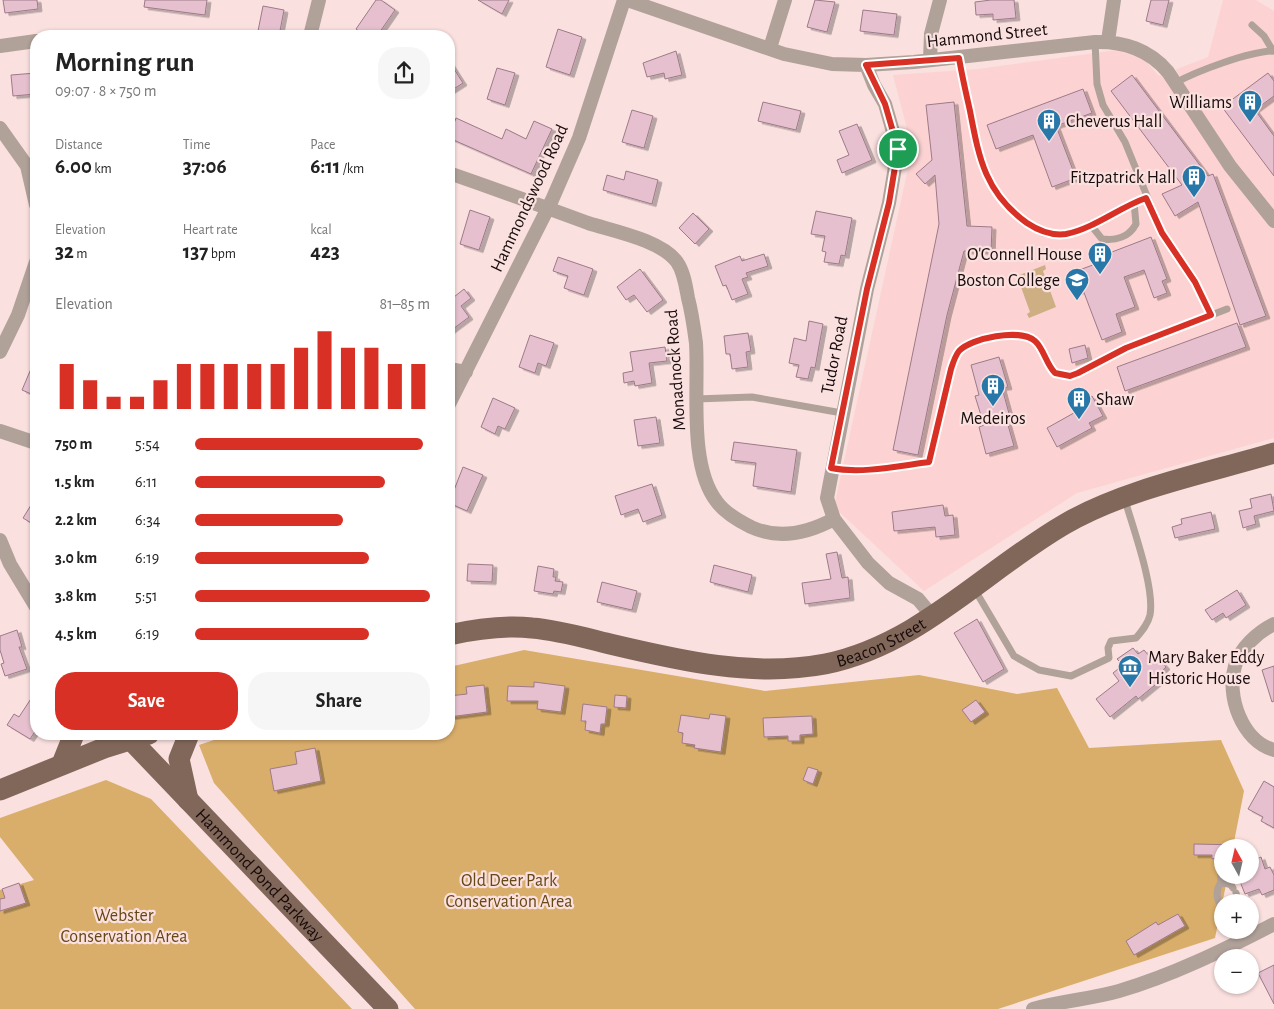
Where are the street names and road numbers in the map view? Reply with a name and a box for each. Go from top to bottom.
street label: Hammond Street [926,21,1049,51]
street label: Hammondswood Road [488,122,572,275]
street label: Monadnock Road [663,309,689,431]
street label: Tudor Road [819,315,851,396]
street label: Beacon Street [834,615,930,671]
street label: Hammond Pond Parkway [192,806,327,946]

